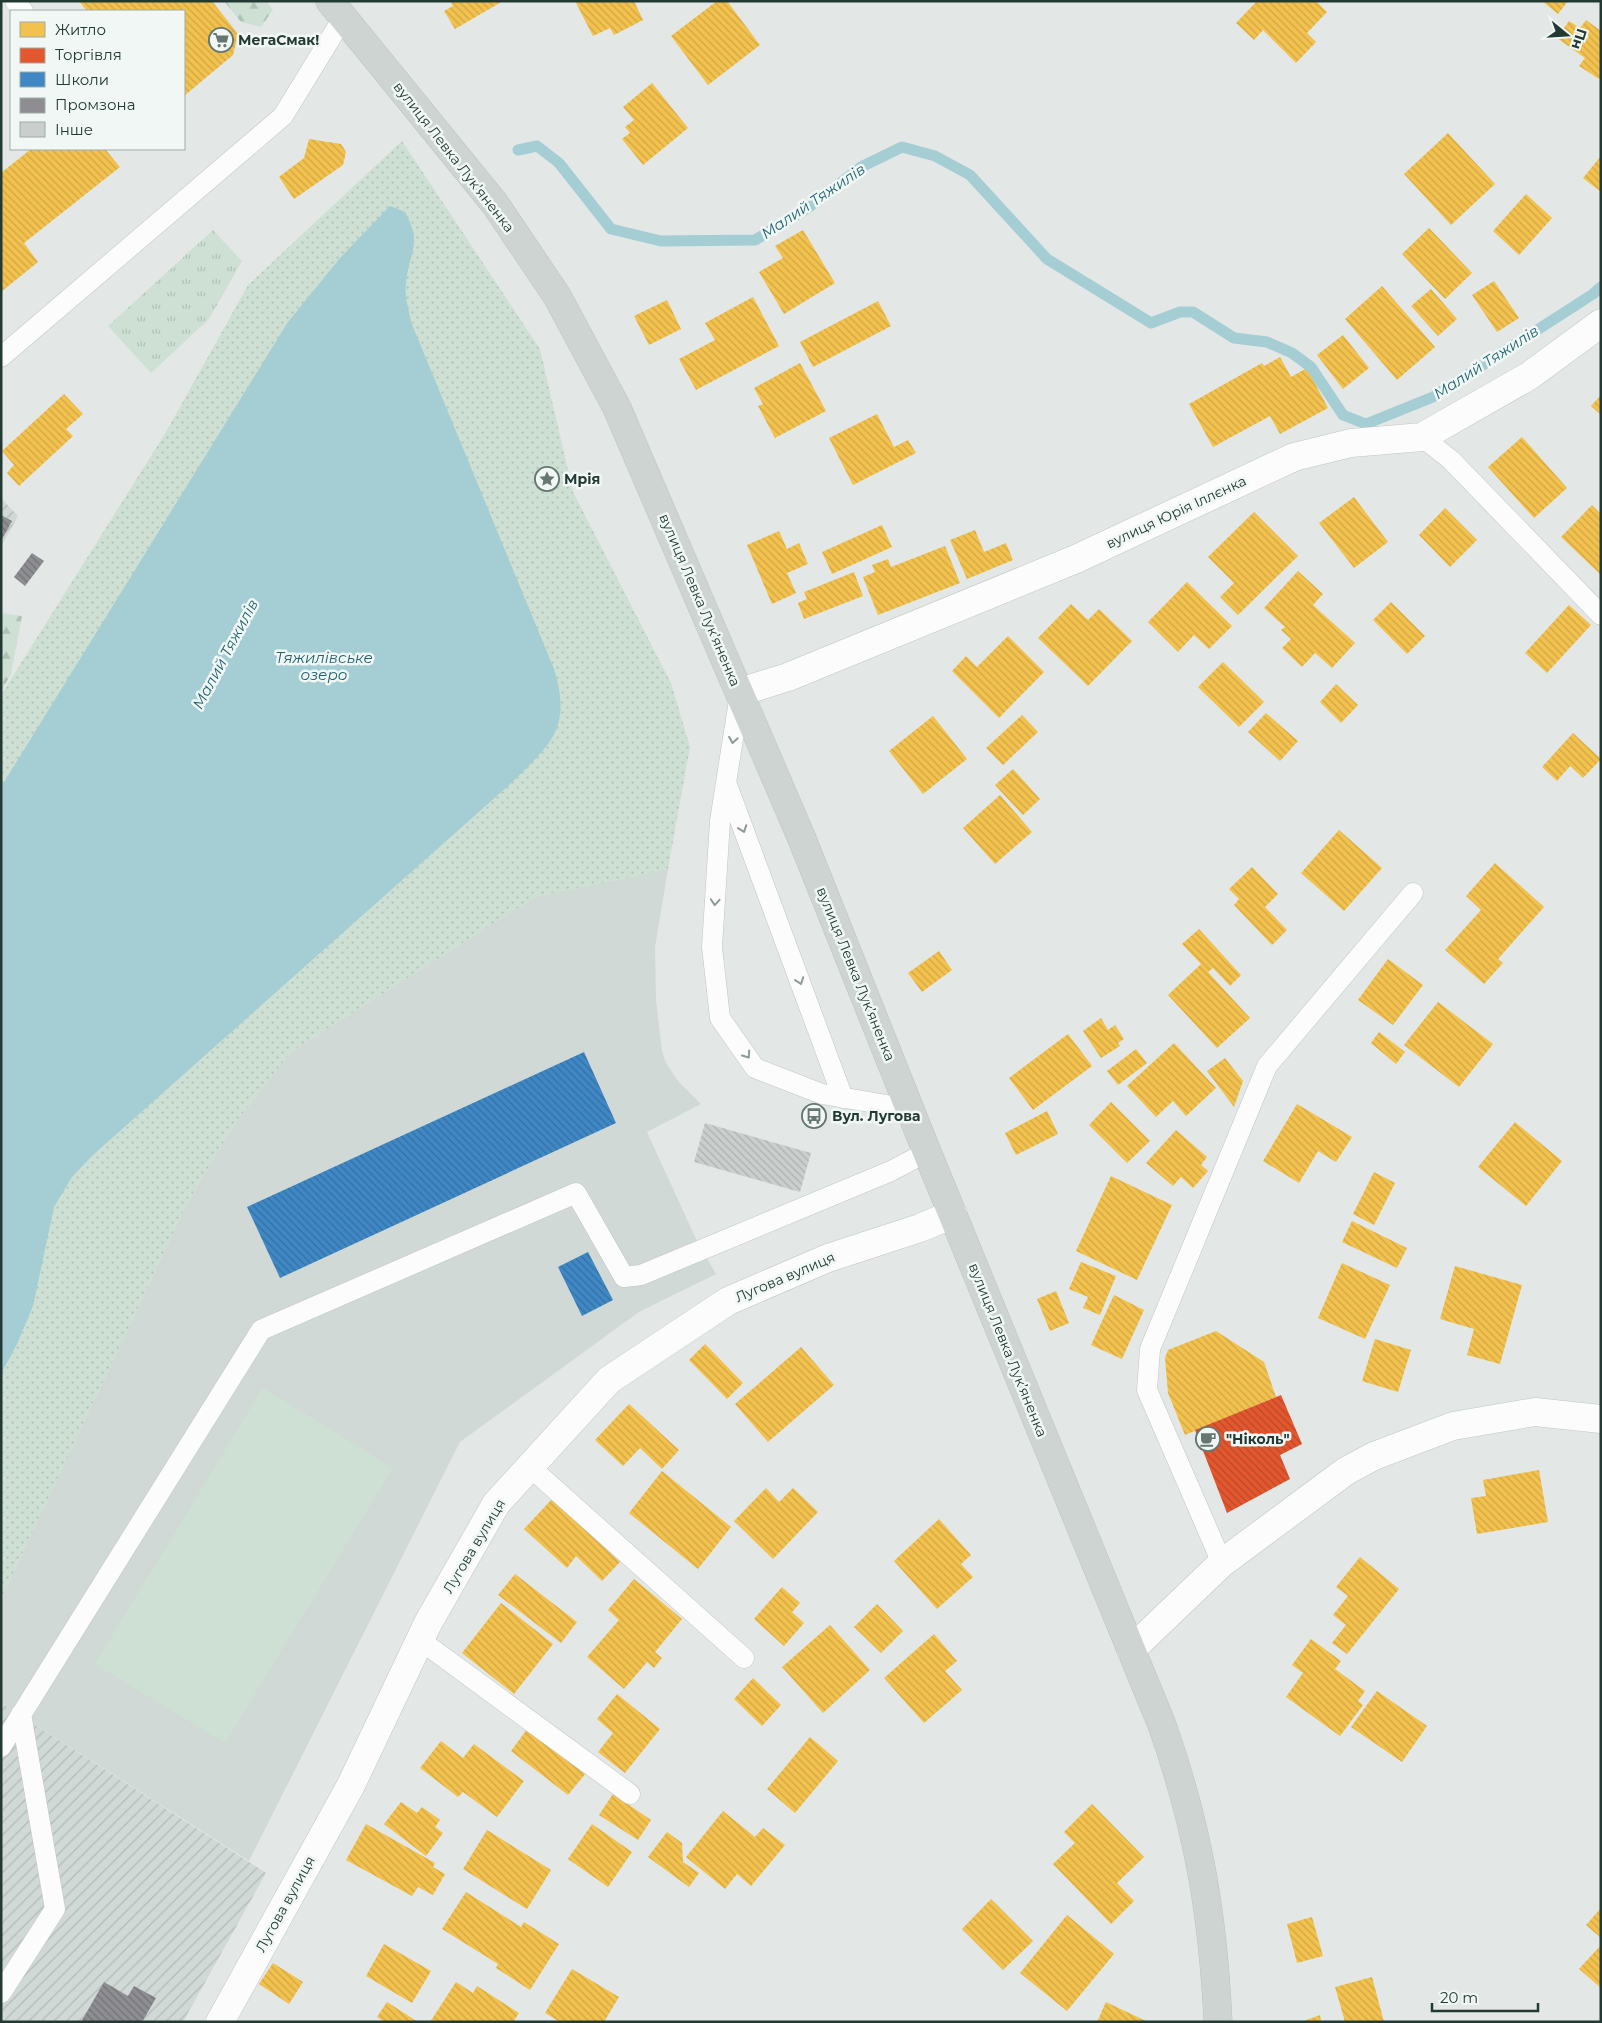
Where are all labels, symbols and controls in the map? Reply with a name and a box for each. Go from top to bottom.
legend [10,10,185,150]
north arrow [1542,10,1592,60]
text: Житло [55,20,106,39]
text: Пн [1568,26,1591,52]
supermarket icon: МегаСмак! [208,27,234,53]
place label: МегаСмак! [238,31,319,49]
text: Торгівля [55,45,122,64]
text: Школи [55,70,109,89]
street label: вулиця Левка Лукʼяненка [390,78,518,236]
text: Промзона [55,95,135,114]
text: Інше [55,120,93,139]
water label: Малий Тяжилів [757,159,869,243]
water label: Малий Тяжилів [1430,321,1542,403]
place icon: Мрія [534,466,560,492]
place label: Мрія [564,470,600,488]
street label: вулиця Юрія Іллєнка [1103,472,1249,552]
street label: вулиця Левка Лукʼяненка [655,511,745,689]
water label: Малий Тяжилів [188,596,262,712]
water label: Тяжилівське озеро [275,648,373,684]
one-way arrow [728,736,738,745]
one-way arrow [737,824,747,833]
street label: вулиця Левка Лукʼяненка [813,884,899,1064]
one-way arrow [709,898,720,906]
one-way arrow [793,976,804,985]
one-way arrow [741,1050,750,1059]
bus stop icon: Вул. Лугова [801,1103,827,1129]
place label: Вул. Лугова [832,1107,920,1125]
street label: Лугова вулиця [732,1248,838,1306]
street label: вулиця Левка Лукʼяненка [965,1260,1051,1440]
cafe icon: "Ніколь" [1195,1426,1221,1452]
place label: "Ніколь" [1226,1430,1290,1448]
street label: Лугова вулиця [439,1496,509,1596]
street label: Лугова вулиця [251,1853,319,1955]
scale bar [1432,1980,1538,2012]
text: 20 m [1440,1988,1478,2007]

